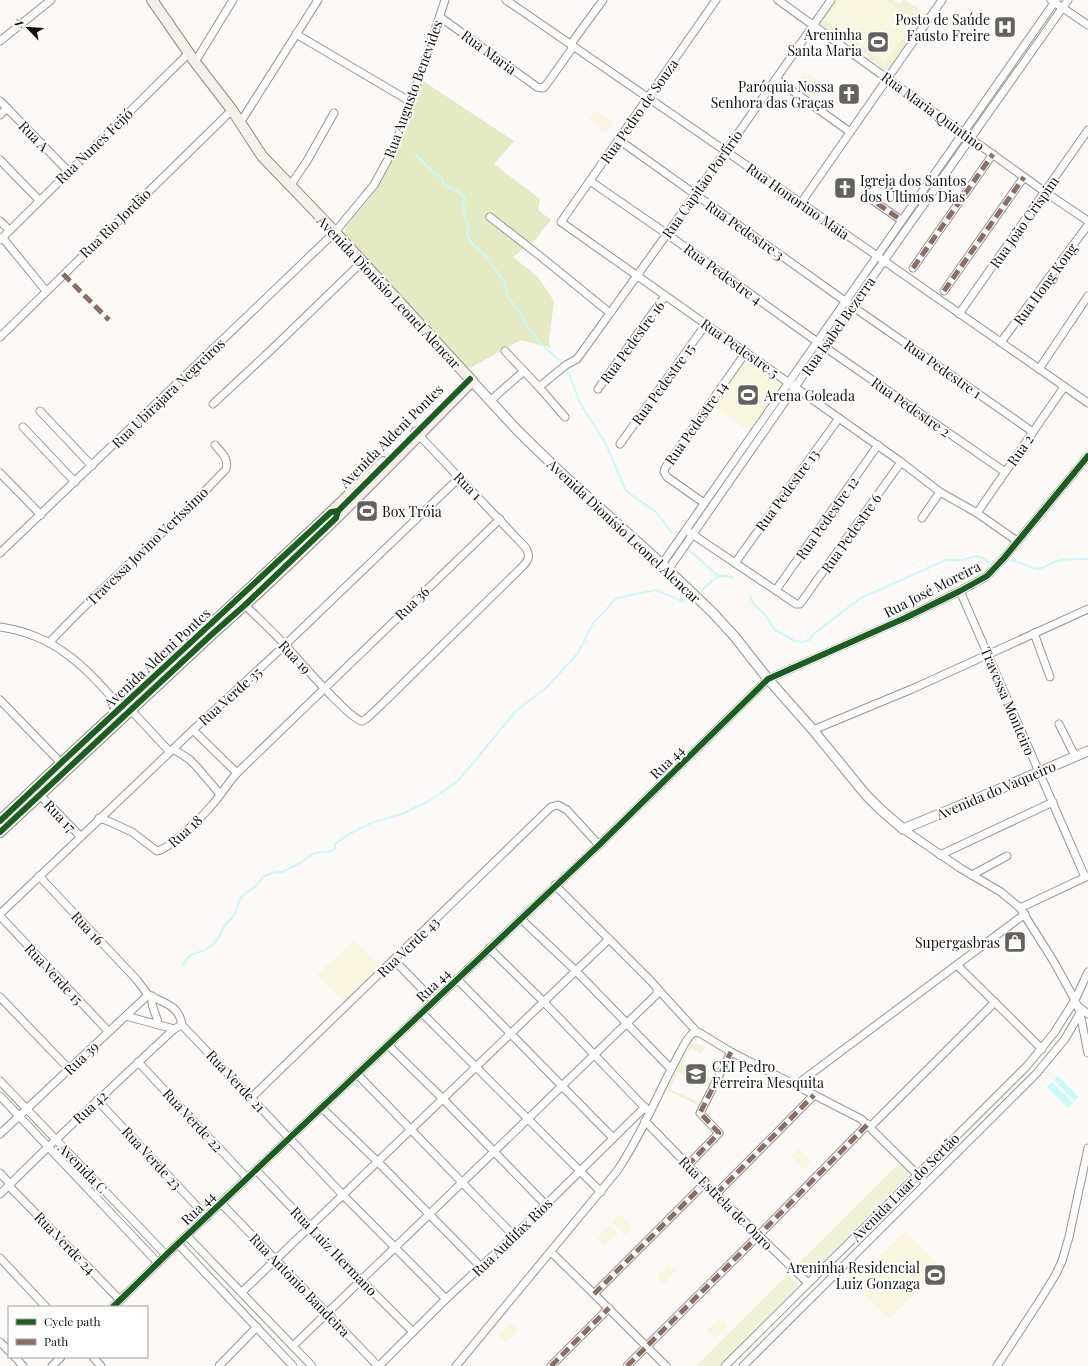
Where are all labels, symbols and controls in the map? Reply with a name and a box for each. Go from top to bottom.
north arrow [8,8,48,48]
place label: Posto de Saúde Fausto Freire [895,10,990,45]
hospital icon: Posto de Saúde Fausto Freire [992,14,1018,40]
text: N [10,17,27,30]
street label: Rua Augusto Benevides [379,18,447,160]
place label: Areninha Santa Maria [787,25,862,60]
street label: Rua Maria [458,26,520,78]
sports icon: Areninha Santa Maria [865,29,891,55]
street label: Rua Pedro de Souza [596,55,682,167]
street label: Rua Maria Quintino [878,67,989,155]
place label: Paróquia Nossa Senhora das Graças [711,77,834,112]
church icon: Paróquia Nossa Senhora das Graças [836,81,862,107]
street label: Rua Nunes Feijó [51,104,137,188]
street label: Rua A [15,117,53,156]
street label: Rua Capitão Porfírio [657,126,747,242]
street label: Rua Honorino Maia [743,158,853,244]
place label: Igreja dos Santos dos Últimos Dias [860,171,966,206]
street label: Rua João Crispim [985,172,1063,272]
church icon: Igreja dos Santos dos Últimos Dias [832,175,858,201]
street label: Rua Rio Jordão [75,184,155,262]
street label: Rua Pedestre 3 [702,196,788,264]
street label: Avenida Dionísio Leonel Alencar [312,211,466,373]
street label: Rua Pedestre 4 [680,239,766,309]
street label: Rua Hong Kong [1009,239,1082,329]
street label: Rua Isabel Bezerra [797,273,879,379]
street label: Rua Pedestre 16 [596,297,668,387]
street label: Rua Pedestre 5 [697,314,783,382]
street label: Rua Ubirajara Negreiros [107,334,229,452]
street label: Rua Pedestre 1 [900,335,986,403]
street label: Rua Pedestre 15 [627,339,699,429]
street label: Rua Pedestre 2 [868,373,954,441]
street label: Rua Pedestre 14 [660,377,732,468]
street label: Avenida Aldeni Pontes [334,380,447,493]
sports icon: Arena Goleada [735,382,761,408]
place label: Arena Goleada [763,386,855,405]
street label: Rua 2 [1002,430,1038,469]
street label: Rua Pedestre 13 [751,445,823,535]
street label: Avenida Dionísio Leonel Alencar [543,454,705,608]
street label: Rua 1 [450,468,486,504]
street label: Rua Pedestre 12 [791,472,863,563]
street label: Travessa Jovino Veríssimo [82,483,212,609]
street label: Rua Pedestre 6 [817,490,885,576]
sports icon: Box Tróia [354,498,380,524]
place label: Box Tróia [382,502,442,521]
street label: Rua José Moreira [880,556,984,622]
street label: Rua 36 [391,582,433,624]
street label: Avenida Aldeni Pontes [99,604,214,713]
street label: Rua 19 [274,636,316,678]
street label: Travessa Monteiro [977,644,1040,758]
street label: Rua Verde 35 [194,662,266,729]
street label: Rua 44 [646,741,688,783]
street label: Avenida do Vaqueiro [932,756,1059,824]
street label: Rua 17 [40,796,80,837]
street label: Rua 18 [164,811,206,851]
street label: Rua 16 [67,907,109,949]
street label: Rua Verde 43 [373,913,443,981]
shop icon: Supergasbras [1002,929,1028,955]
place label: Supergasbras [915,933,1000,952]
street label: Rua Verde 15 [21,939,88,1009]
street label: Rua 44 [412,964,454,1006]
street label: Rua 39 [60,1037,102,1079]
street label: Rua Verde 21 [202,1046,270,1116]
place label: CEI Pedro Ferreira Mesquita [712,1057,824,1092]
school or university icon: CEI Pedro Ferreira Mesquita [683,1061,709,1087]
street label: Rua Verde 22 [159,1084,227,1156]
street label: Rua 42 [69,1086,112,1128]
street label: Rua Verde 23 [118,1122,186,1194]
street label: Avenida Luar do Sertão [846,1128,964,1246]
street label: Avenida C [54,1138,112,1197]
street label: Rua Estrela de Ouro [675,1152,777,1254]
street label: Rua 44 [177,1187,219,1229]
street label: Rua Audifax Rios [468,1194,556,1280]
street label: Rua Luiz Hermano [286,1202,382,1300]
street label: Rua Verde 24 [30,1207,100,1279]
street label: Rua Antônio Bandeira [246,1229,354,1341]
place label: Areninha Residencial Luiz Gonzaga [786,1258,920,1293]
sports icon: Areninha Residencial Luiz Gonzaga [922,1262,948,1288]
legend [8,1306,148,1358]
text: Cycle path [44,1313,101,1329]
text: Path [44,1333,68,1349]

